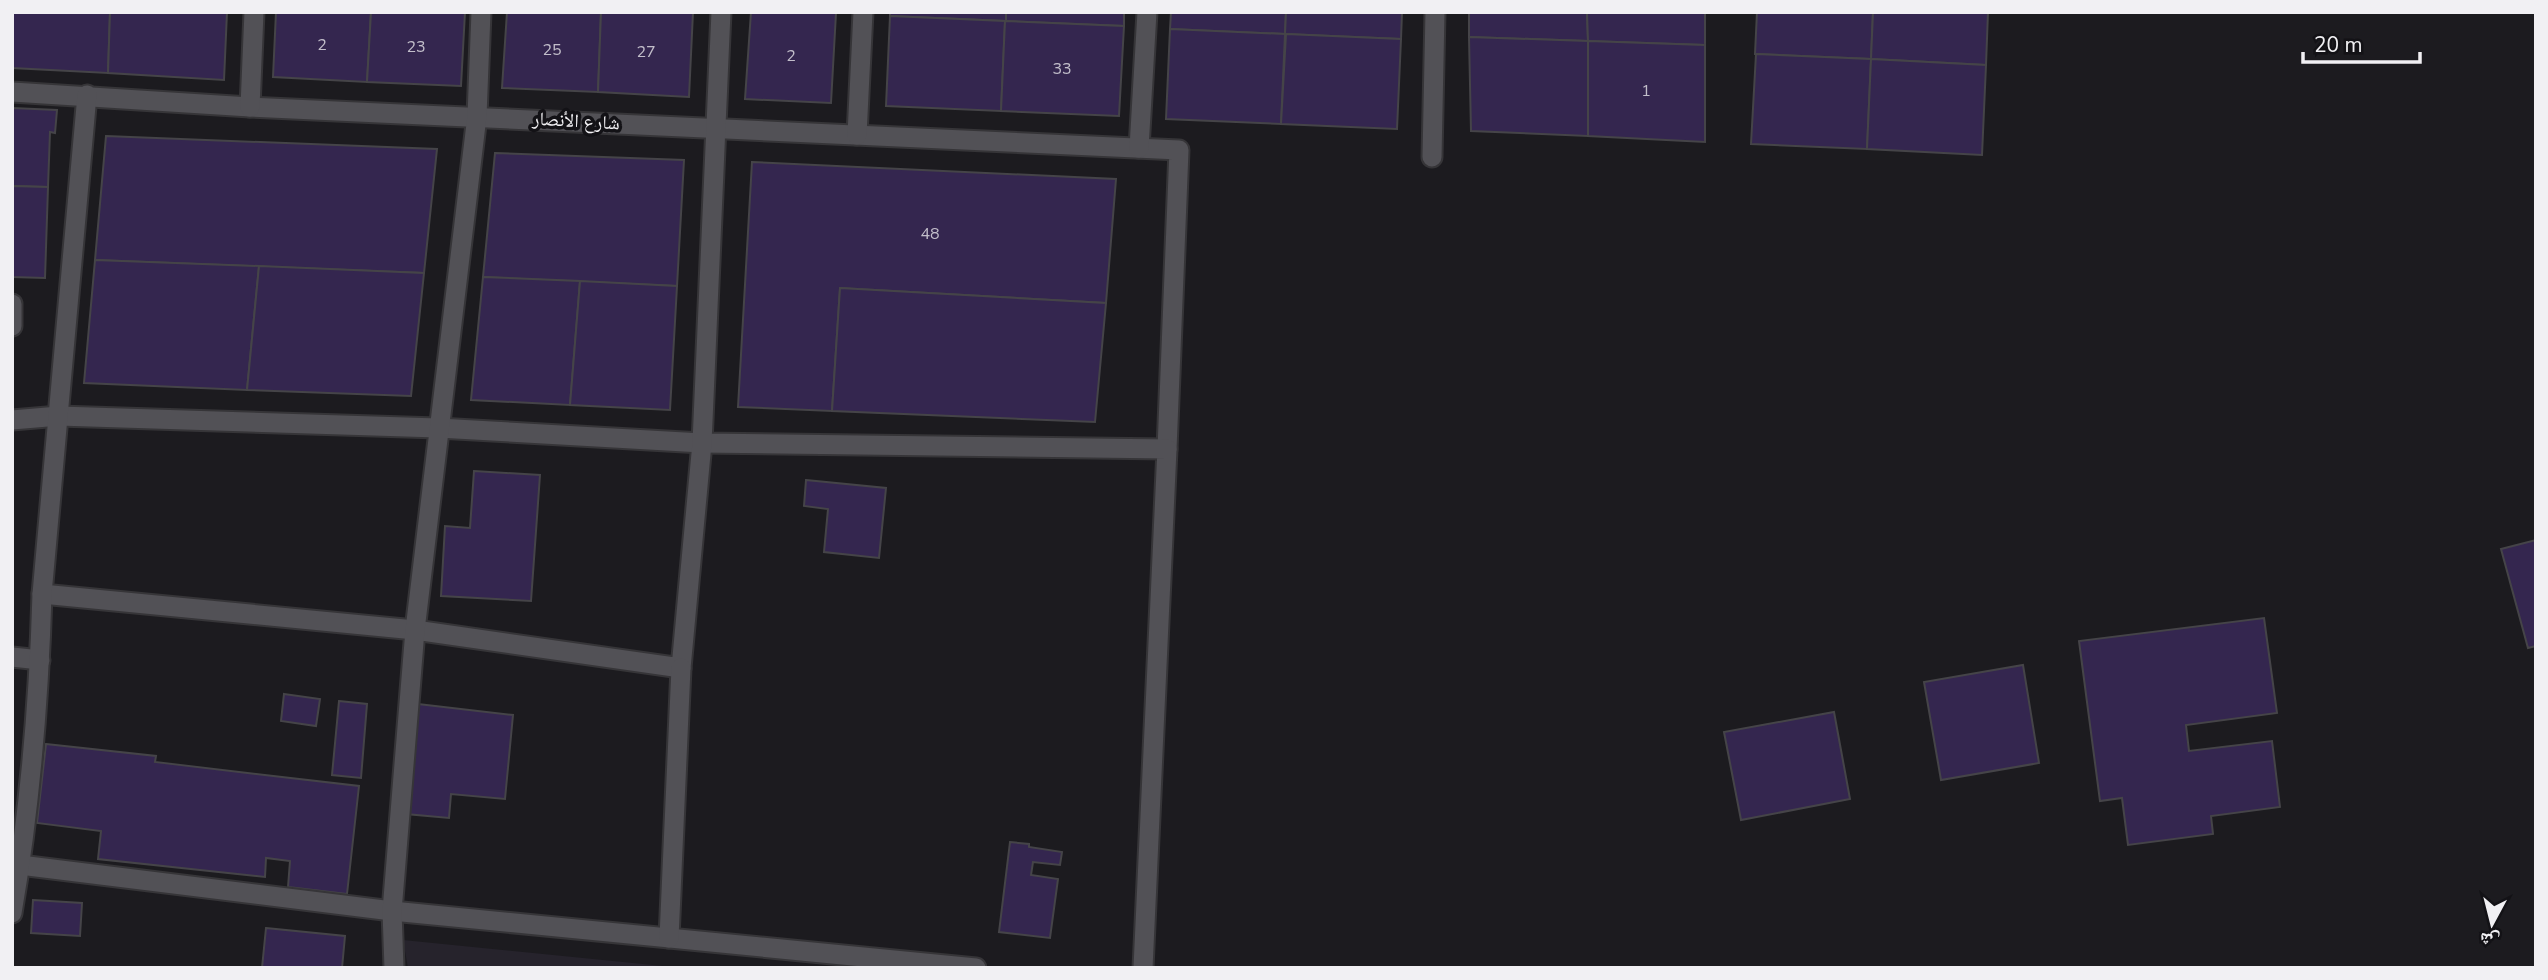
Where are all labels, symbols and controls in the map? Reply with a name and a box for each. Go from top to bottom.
scale bar [2303,21,2420,65]
text: 20 m [2314,31,2363,59]
house number: 2 [317,34,327,56]
house number: 23 [406,36,426,58]
house number: 25 [542,39,562,61]
house number: 27 [636,41,656,63]
house number: 2 [786,45,796,67]
house number: 33 [1052,58,1072,80]
house number: 1 [1641,80,1651,102]
street label: شارع الأنصار [531,106,620,136]
house number: 48 [920,223,940,245]
north arrow [2457,889,2527,959]
text: ش [2478,926,2502,954]

